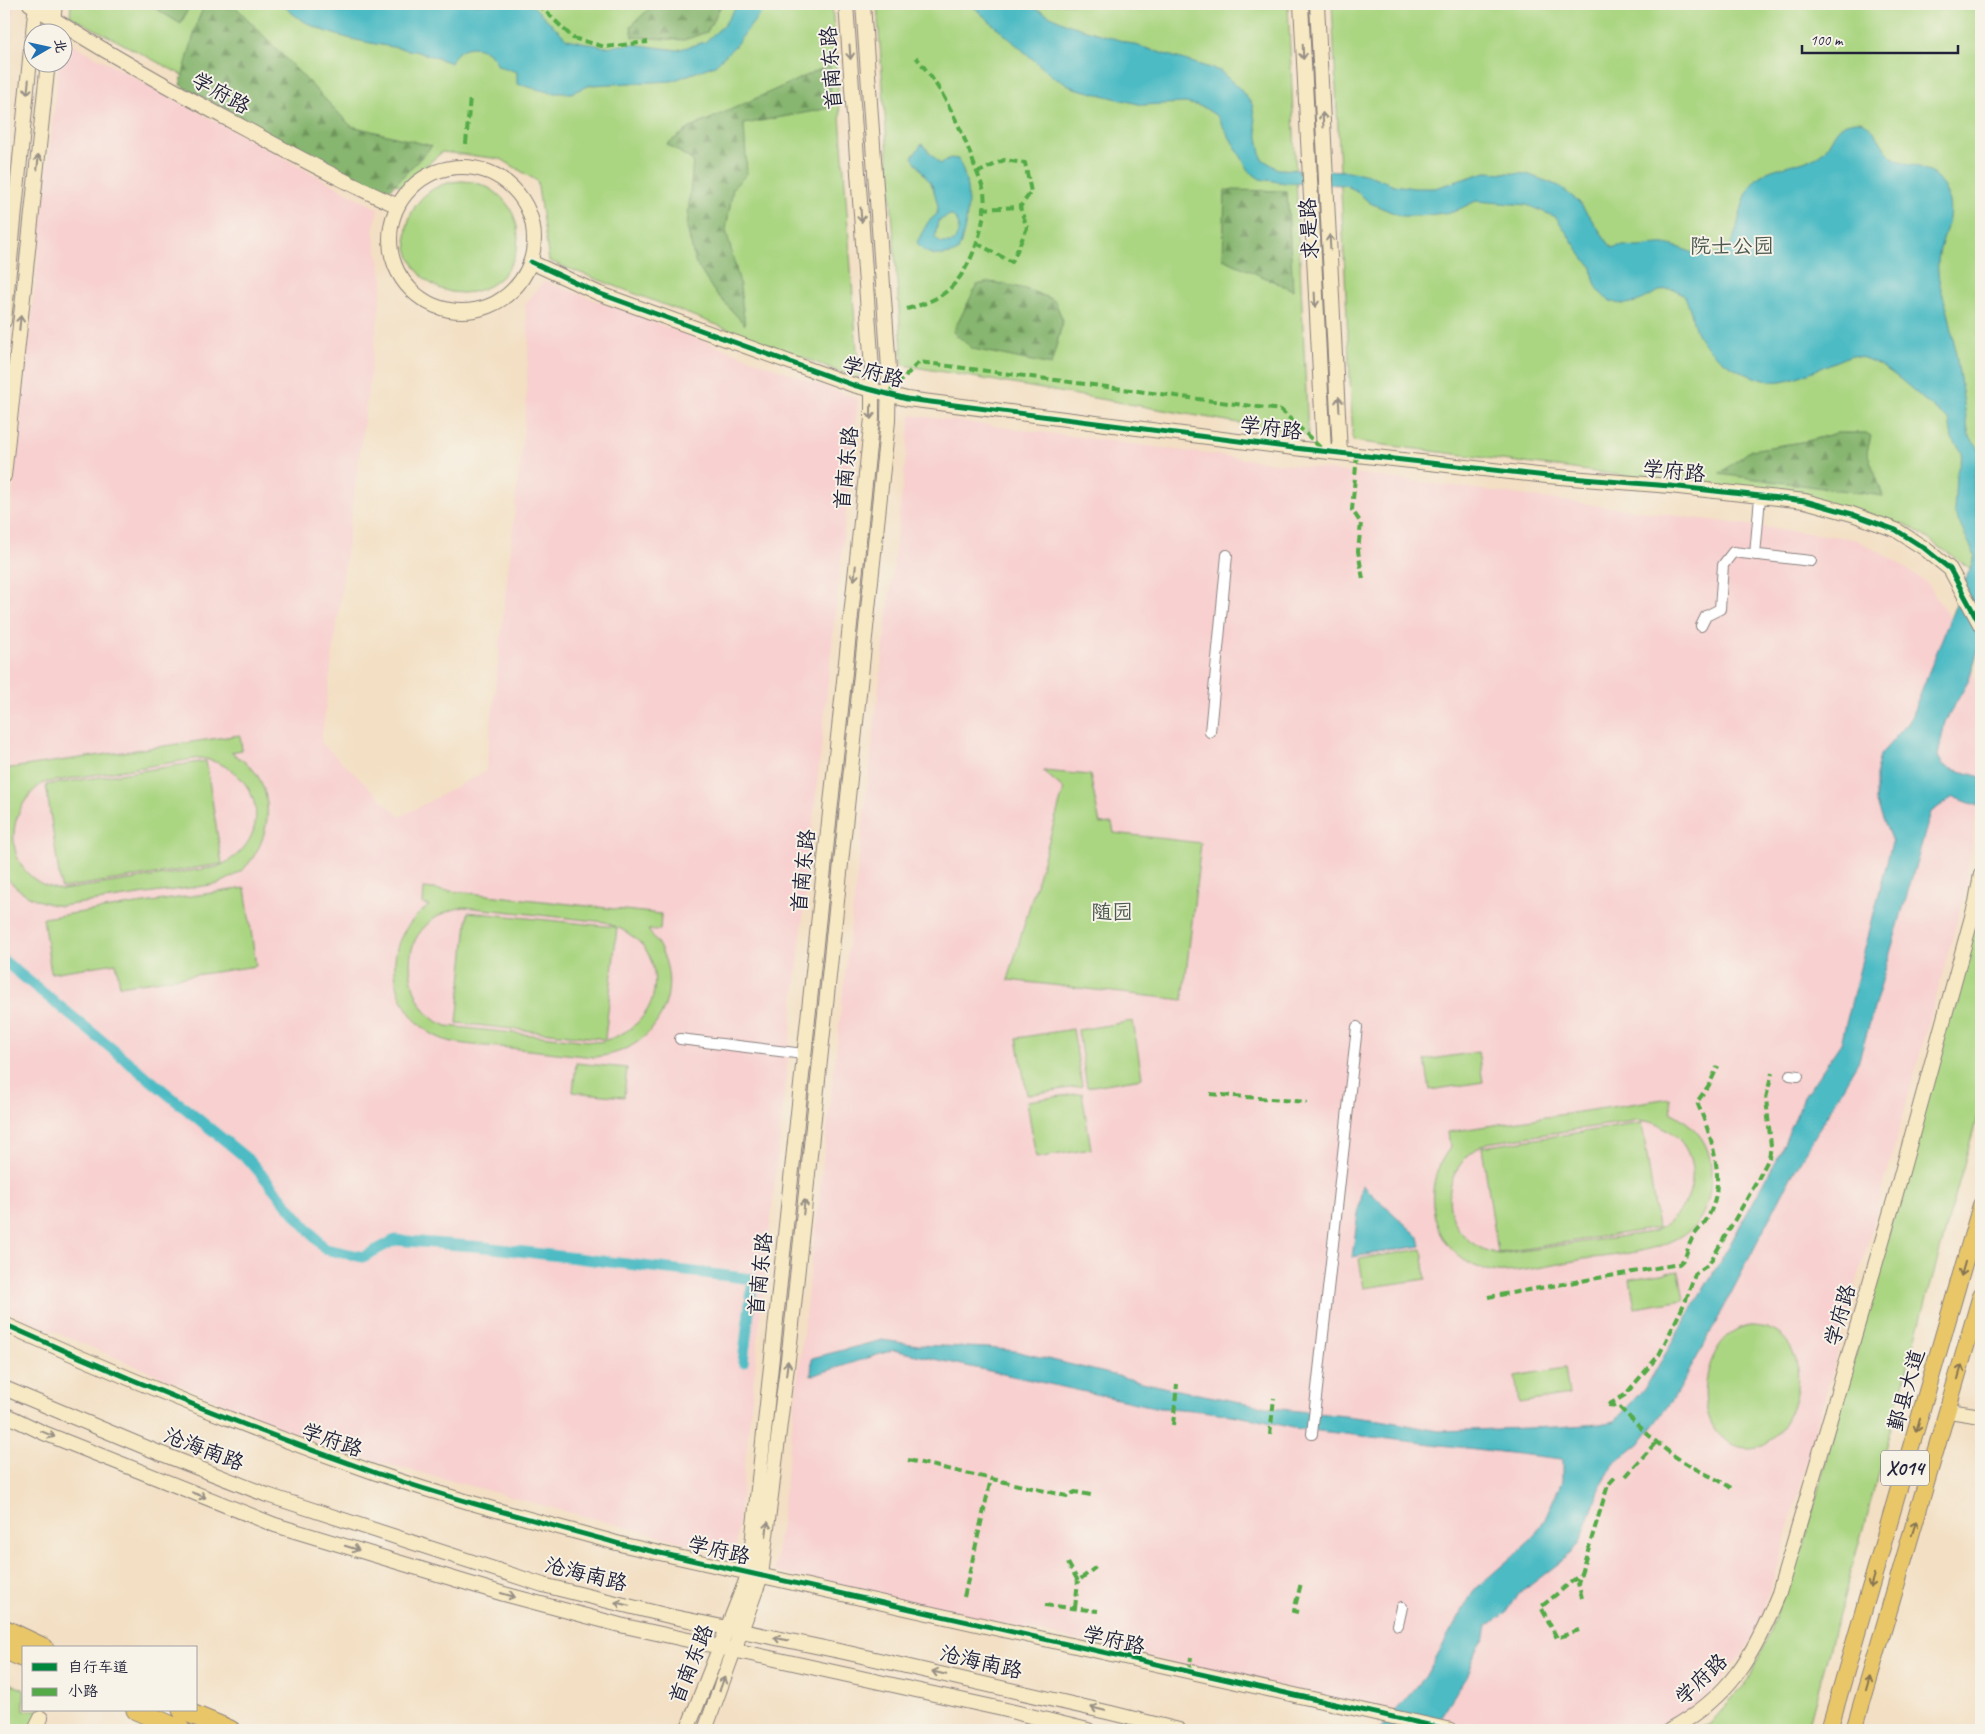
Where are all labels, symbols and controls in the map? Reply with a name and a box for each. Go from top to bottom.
north arrow [22,22,72,72]
scale bar [1802,22,1959,54]
street label: 首南东路 [815,25,847,111]
text: 100 m [1810,31,1844,50]
text: 北 [51,38,70,54]
one-way arrow [845,44,854,60]
one-way arrow [1298,44,1308,60]
street label: 学府路 [187,66,255,120]
one-way arrow [23,79,32,95]
one-way arrow [1318,112,1327,128]
one-way arrow [33,154,43,170]
street label: 求是路 [1294,197,1324,261]
one-way arrow [856,206,866,222]
park label: 院士公园 [1690,233,1774,259]
one-way arrow [1325,234,1334,250]
one-way arrow [1311,292,1320,308]
one-way arrow [15,316,25,332]
street label: 学府路 [839,351,907,393]
one-way arrow [1334,396,1343,412]
one-way arrow [867,403,876,419]
street label: 学府路 [1238,411,1304,445]
street label: 首南东路 [829,425,863,511]
street label: 学府路 [1641,455,1707,487]
one-way arrow [850,565,860,581]
street label: 首南东路 [786,828,820,914]
park label: 随园 [1091,899,1133,925]
one-way arrow [799,1199,809,1215]
street label: 首南东路 [743,1231,777,1317]
one-way arrow [1957,1260,1967,1276]
street label: 学府路 [1819,1281,1861,1349]
street label: 鄞县大道 [1882,1346,1930,1434]
one-way arrow [782,1360,792,1376]
one-way arrow [1955,1364,1965,1380]
one-way arrow [1912,1416,1922,1432]
street label: 学府路 [298,1417,366,1463]
street label: 沧海南路 [160,1422,248,1476]
one-way arrow [40,1430,55,1440]
road number: X014 [1881,1450,1929,1486]
one-way arrow [190,1491,206,1500]
one-way arrow [1909,1520,1919,1536]
one-way arrow [762,1522,772,1538]
street label: 学府路 [685,1530,753,1570]
one-way arrow [344,1544,360,1554]
street label: 沧海南路 [542,1551,630,1597]
one-way arrow [1867,1572,1877,1588]
one-way arrow [499,1590,515,1600]
one-way arrow [614,1599,630,1608]
street label: 首南东路 [663,1620,719,1708]
street label: 学府路 [1080,1620,1148,1660]
one-way arrow [773,1633,789,1643]
street label: 沧海南路 [937,1640,1025,1684]
legend [22,1646,198,1712]
street label: 学府路 [1669,1648,1733,1710]
text: 自行车道 [68,1658,128,1677]
one-way arrow [932,1668,948,1677]
one-way arrow [1863,1676,1873,1692]
one-way arrow [718,1677,727,1693]
text: 小路 [68,1682,98,1701]
one-way arrow [1090,1704,1106,1713]

